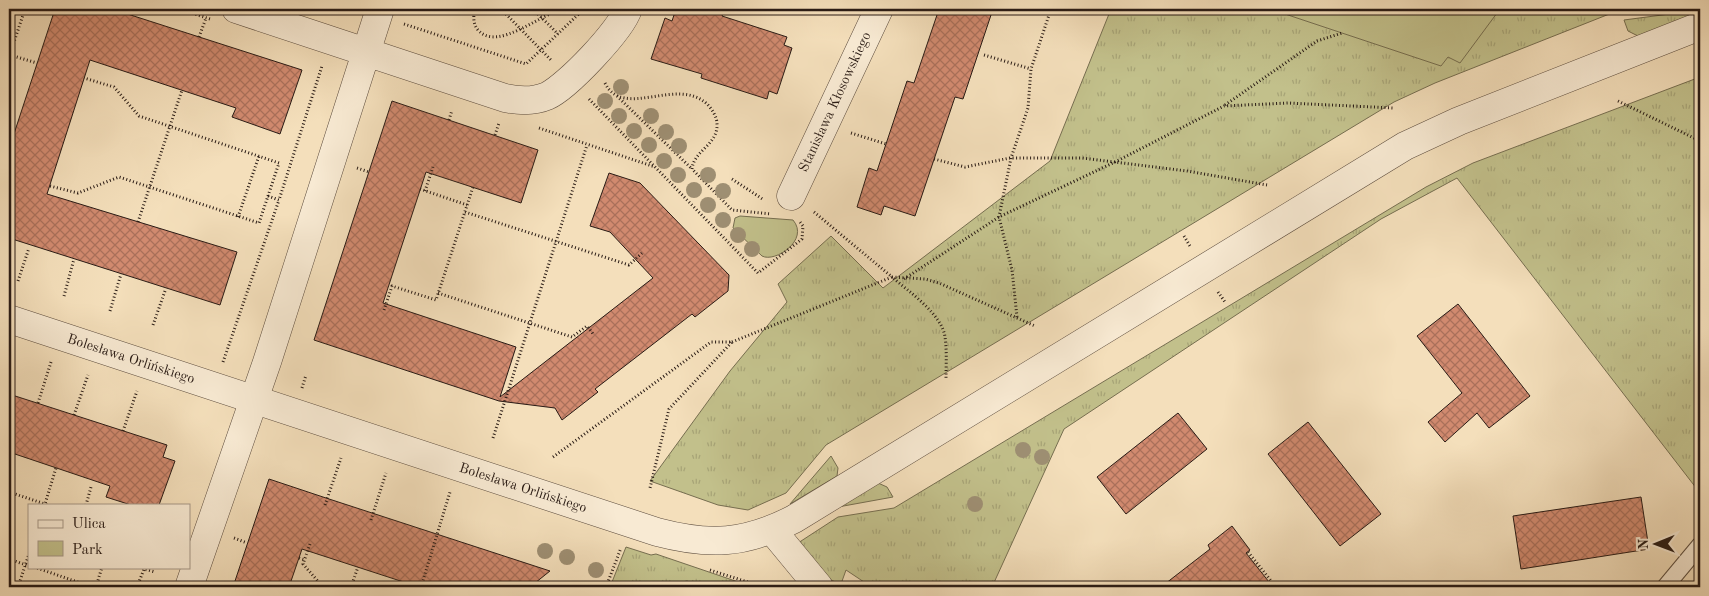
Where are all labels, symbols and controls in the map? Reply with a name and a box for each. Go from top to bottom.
street label: Stanisława Kłosowskiego [796,30,874,174]
street label: Bolesława Orlińskiego [65,332,197,386]
street label: Bolesława Orlińskiego [457,461,589,515]
legend [28,504,190,568]
text: Ulica [72,517,106,532]
north arrow [1632,518,1682,568]
text: N [1637,538,1651,550]
text: Park [72,543,103,558]

